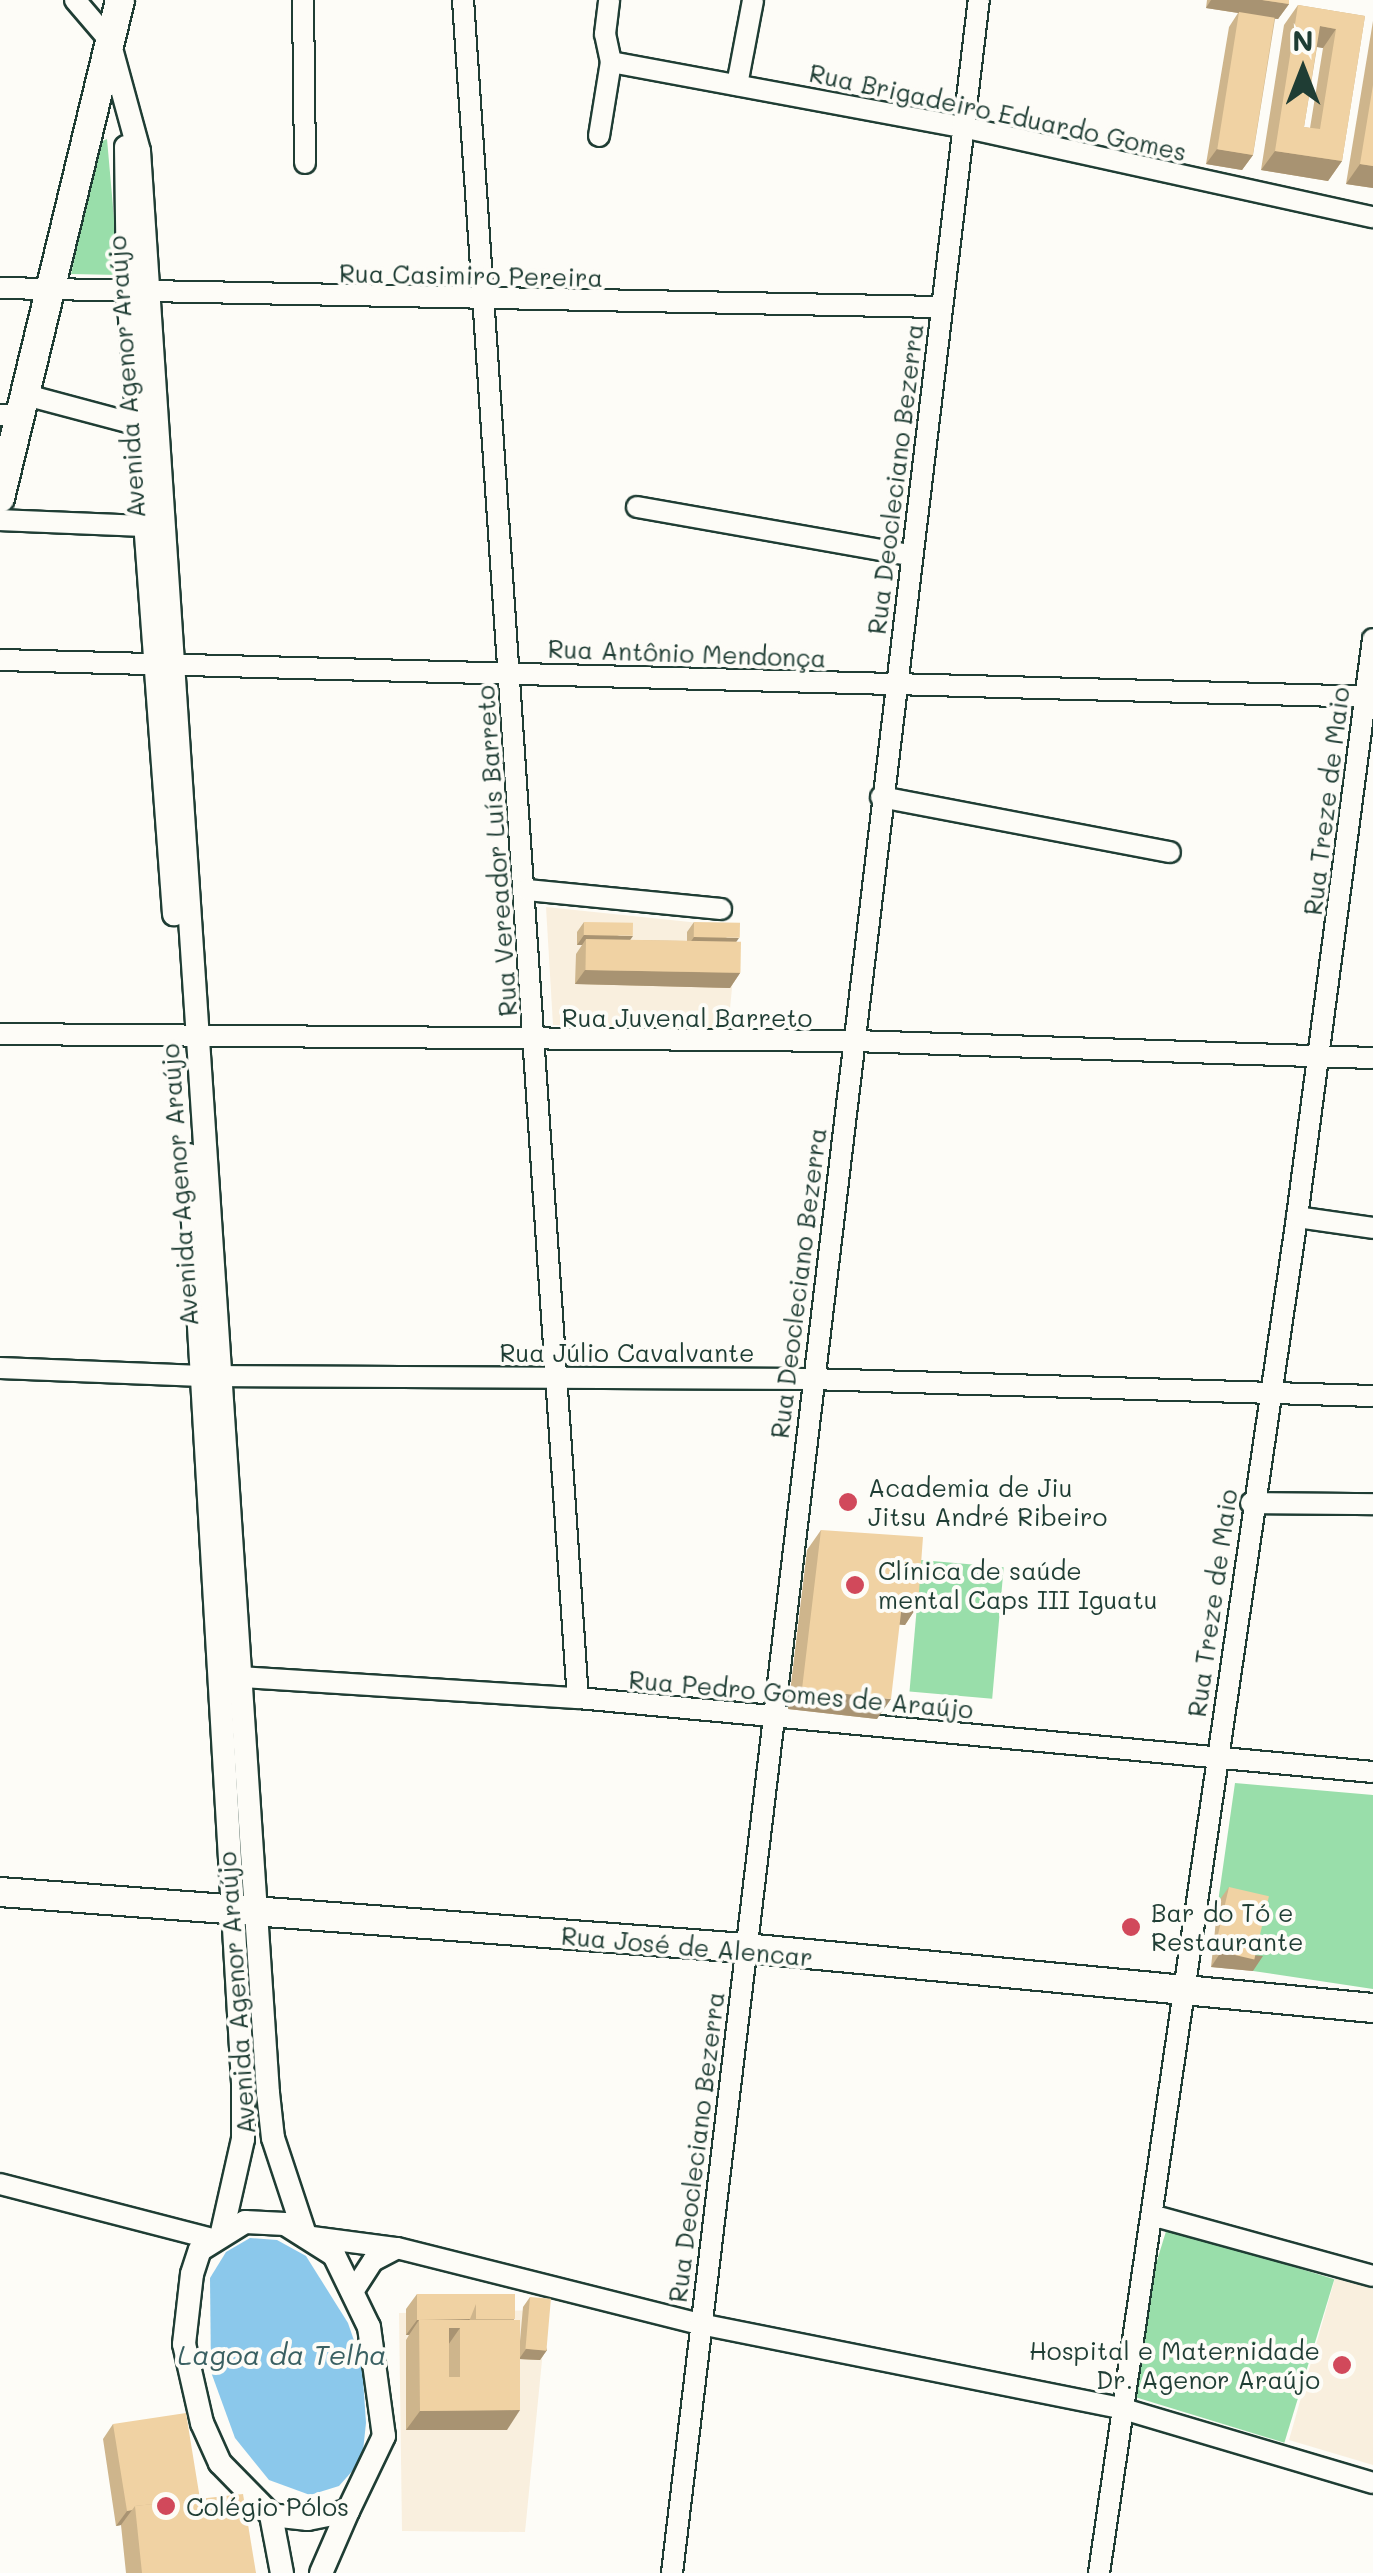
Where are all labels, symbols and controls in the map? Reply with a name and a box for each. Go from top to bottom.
north arrow [1253,20,1353,120]
text: N [1292,22,1314,58]
street label: Rua Brigadeiro Eduardo Gomes [807,57,1189,167]
street label: Avenida Agenor Araújo [101,235,151,519]
street label: Rua Casimiro Pereira [339,258,603,292]
street label: Rua Deocleciano Bezerra [861,322,929,636]
street label: Rua Antônio Mendonça [547,633,827,673]
street label: Rua Vereador Luís Barreto [469,684,523,1018]
street label: Rua Treze de Maio [1297,685,1355,917]
street label: Rua Juvenal Barreto [562,1002,812,1032]
street label: Avenida Agenor Araújo [154,1043,204,1327]
street label: Rua Deocleciano Bezerra [764,1126,832,1440]
street label: Rua Júlio Cavalvante [499,1337,755,1367]
place label: Academia de Jiu Jitsu André Ribeiro [868,1473,1107,1532]
street label: Rua Treze de Maio [1181,1487,1243,1719]
marker: Academia de Jiu Jitsu André Ribeiro [837,1491,859,1513]
place label: Clínica de saúde mental Caps III Iguatu [878,1556,1157,1615]
marker: Clínica de saúde mental Caps III Iguatu [842,1572,868,1598]
street label: Rua Pedro Gomes de Araújo [627,1664,975,1724]
street label: Avenida Agenor Araújo [211,1851,261,2135]
place label: Bar do Tó e Restaurante [1151,1898,1303,1957]
marker: Bar do Tó e Restaurante [1120,1916,1142,1938]
street label: Rua José de Alencar [560,1920,814,1972]
street label: Rua Deocleciano Bezerra [662,1990,730,2304]
place label: Hospital e Maternidade Dr. Agenor Araújo [1029,2336,1320,2395]
water label: Lagoa da Telha [178,2337,386,2371]
marker: Hospital e Maternidade Dr. Agenor Araújo [1329,2352,1355,2378]
place label: Colégio Pólos [186,2491,349,2521]
marker: Colégio Pólos [155,2495,177,2517]

